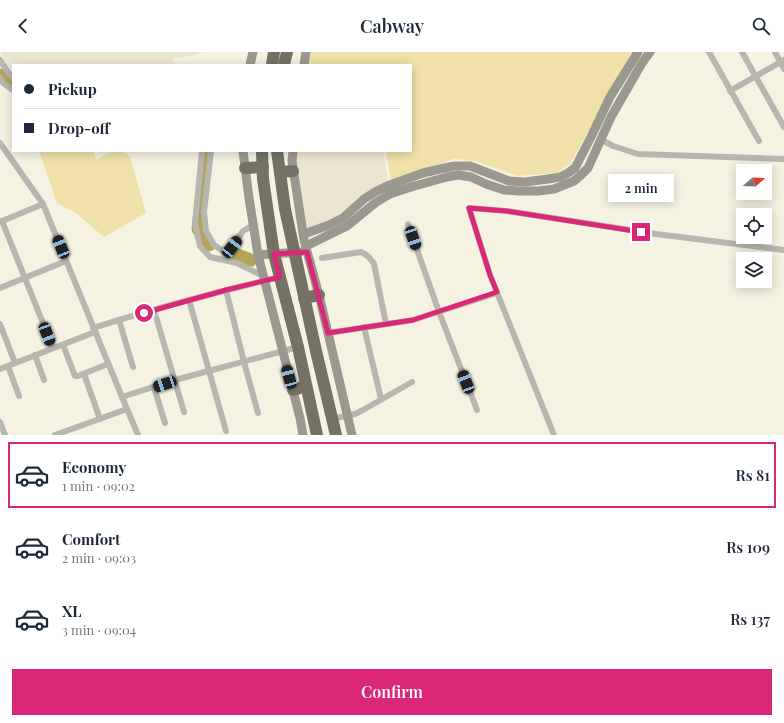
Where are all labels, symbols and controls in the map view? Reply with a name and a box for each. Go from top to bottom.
text: Cabway [360,14,424,38]
icon: back [12,15,34,37]
icon: search [750,15,772,37]
text: Pickup [48,79,97,99]
text: Drop-off [48,118,110,138]
north arrow [736,164,772,200]
map controls [736,164,772,288]
callout: 2 min [608,174,674,202]
text: 2 min [624,179,658,196]
button: locate [736,208,772,244]
route end [632,223,650,241]
car [403,225,423,251]
car [51,234,71,260]
car [220,234,244,260]
button: layers [736,252,772,288]
route start [135,304,153,322]
car [37,321,57,347]
car [280,364,298,390]
car [456,369,476,395]
car [152,375,178,393]
icon: car [14,457,50,493]
text: Economy [62,457,126,477]
text: Rs 81 [736,465,770,485]
text: 1 min · 09:02 [62,477,135,494]
icon: car [14,529,50,565]
text: Comfort [62,529,120,549]
text: Rs 109 [726,537,770,557]
text: 2 min · 09:03 [62,549,136,566]
icon: car [14,601,50,637]
text: XL [62,601,82,621]
text: Rs 137 [730,609,770,629]
text: 3 min · 09:04 [62,621,136,638]
button: Confirm [12,669,772,715]

